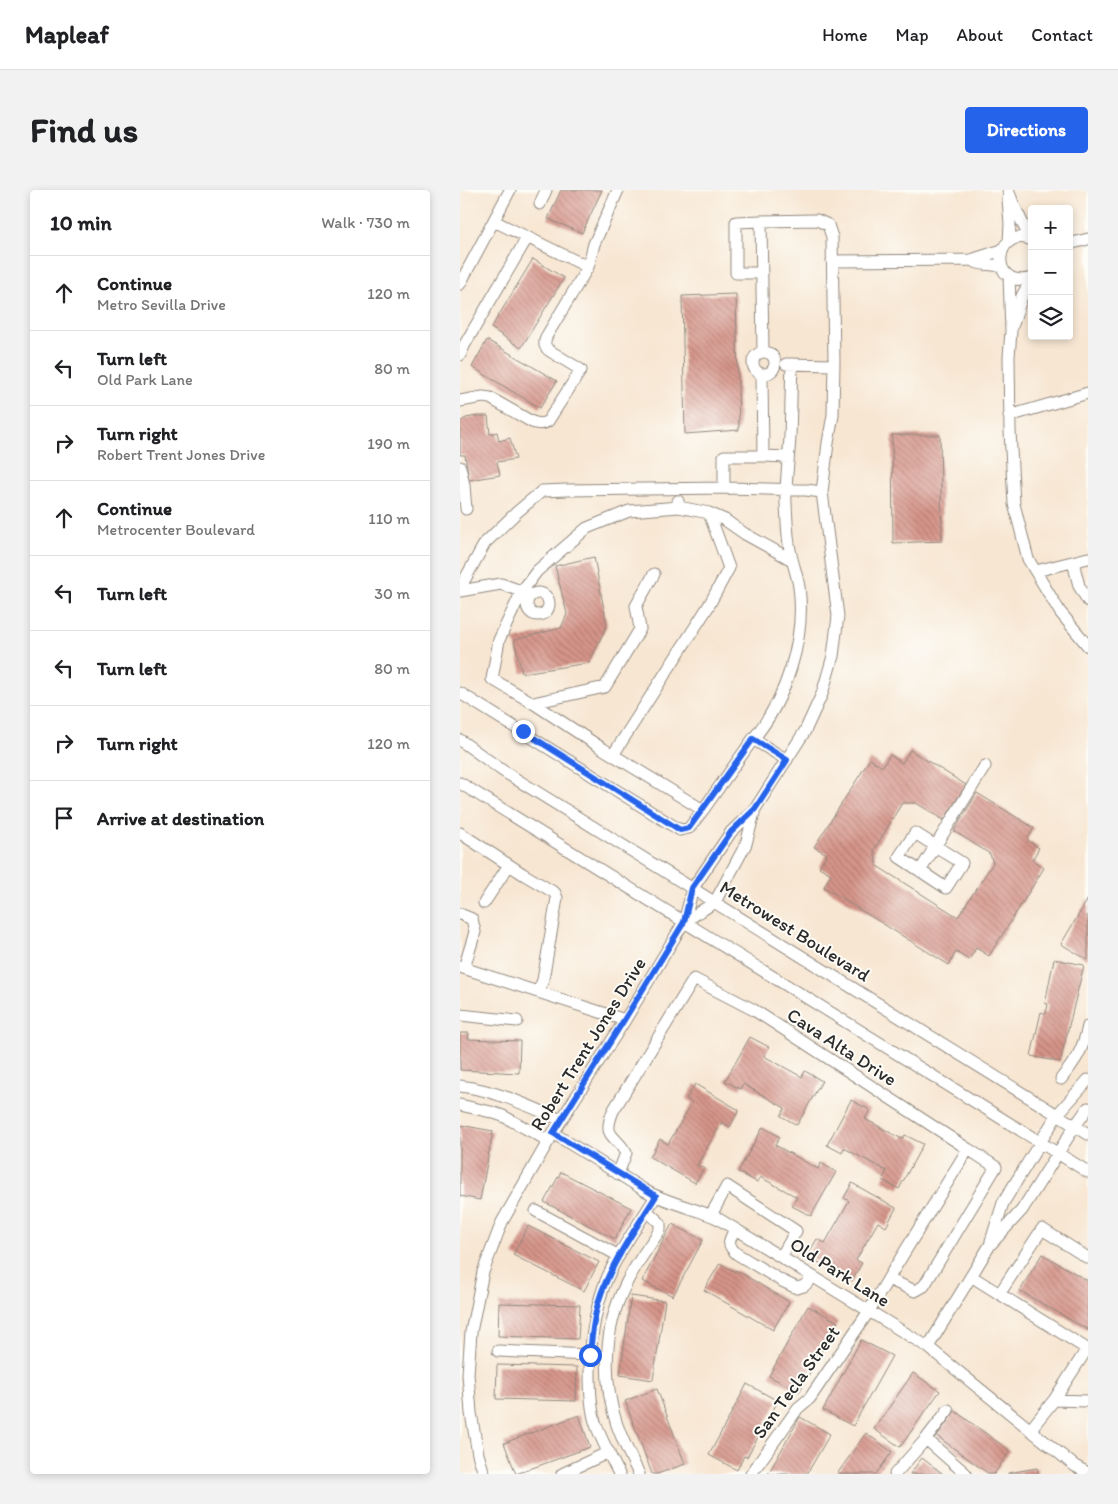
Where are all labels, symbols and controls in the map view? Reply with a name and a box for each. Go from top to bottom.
text: Mapleaf [25,20,109,49]
text: Home [822,24,868,46]
text: Map [896,24,929,46]
text: About [957,24,1003,46]
text: Contact [1031,24,1093,46]
button: Directions [965,107,1088,153]
text: Find us [30,109,138,151]
map controls [1028,205,1073,340]
button: + [1028,205,1073,250]
text: 10 min [50,210,112,235]
text: Walk · 730 m [321,213,410,232]
button: − [1028,250,1073,295]
text: Continue [97,272,172,295]
icon: ahead [50,279,78,307]
text: 120 m [367,284,410,303]
text: Metro Sevilla Drive [97,295,226,314]
button: layers [1028,295,1073,340]
text: Turn left [97,347,167,370]
icon: left [50,354,78,382]
text: 80 m [374,359,410,378]
text: Old Park Lane [97,370,193,389]
text: Turn right [97,422,178,445]
icon: right [50,429,78,457]
text: 190 m [367,434,410,453]
text: Robert Trent Jones Drive [97,445,265,464]
text: Continue [97,497,172,520]
icon: ahead [50,504,78,532]
text: 110 m [368,509,410,528]
text: Metrocenter Boulevard [97,520,255,539]
icon: left [50,579,78,607]
text: Turn left [97,582,167,605]
text: 30 m [374,584,410,603]
icon: left [50,654,78,682]
text: Turn left [97,657,167,680]
text: 80 m [374,659,410,678]
route end [512,720,535,743]
icon: right [50,729,78,757]
text: Turn right [97,732,178,755]
text: 120 m [367,734,410,753]
icon: arrive [50,804,78,832]
text: Arrive at destination [97,807,264,830]
street label: Metrowest Boulevard [716,875,875,987]
street label: Robert Trent Jones Drive [525,953,651,1135]
street label: Cava Alta Drive [783,1003,901,1091]
street label: Old Park Lane [786,1232,894,1312]
street label: San Tecla Street [747,1321,845,1443]
route start [579,1344,602,1367]

